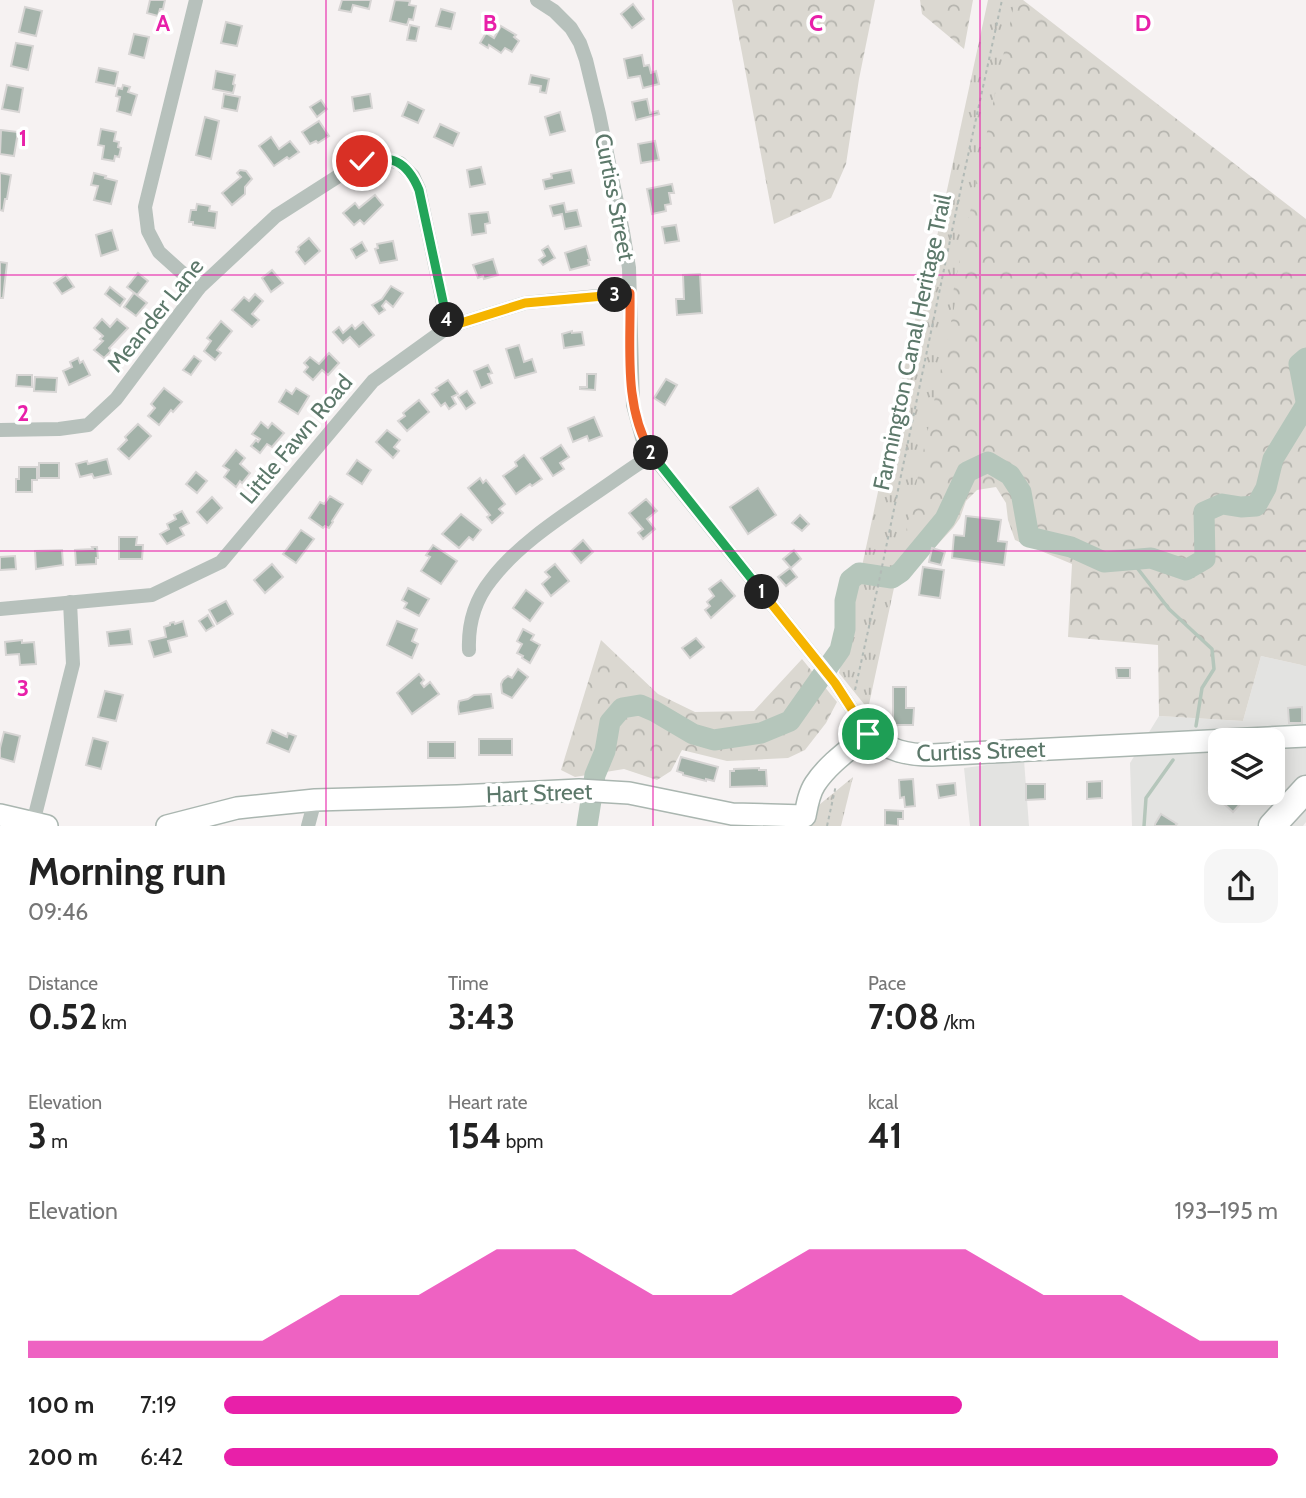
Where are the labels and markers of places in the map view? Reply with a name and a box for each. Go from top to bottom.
pin [332,131,392,191]
pin: 3 [598,278,632,312]
pin: 4 [430,302,464,338]
pin: 2 [634,435,668,470]
pin: 1 [744,574,780,610]
pin [838,704,898,764]

